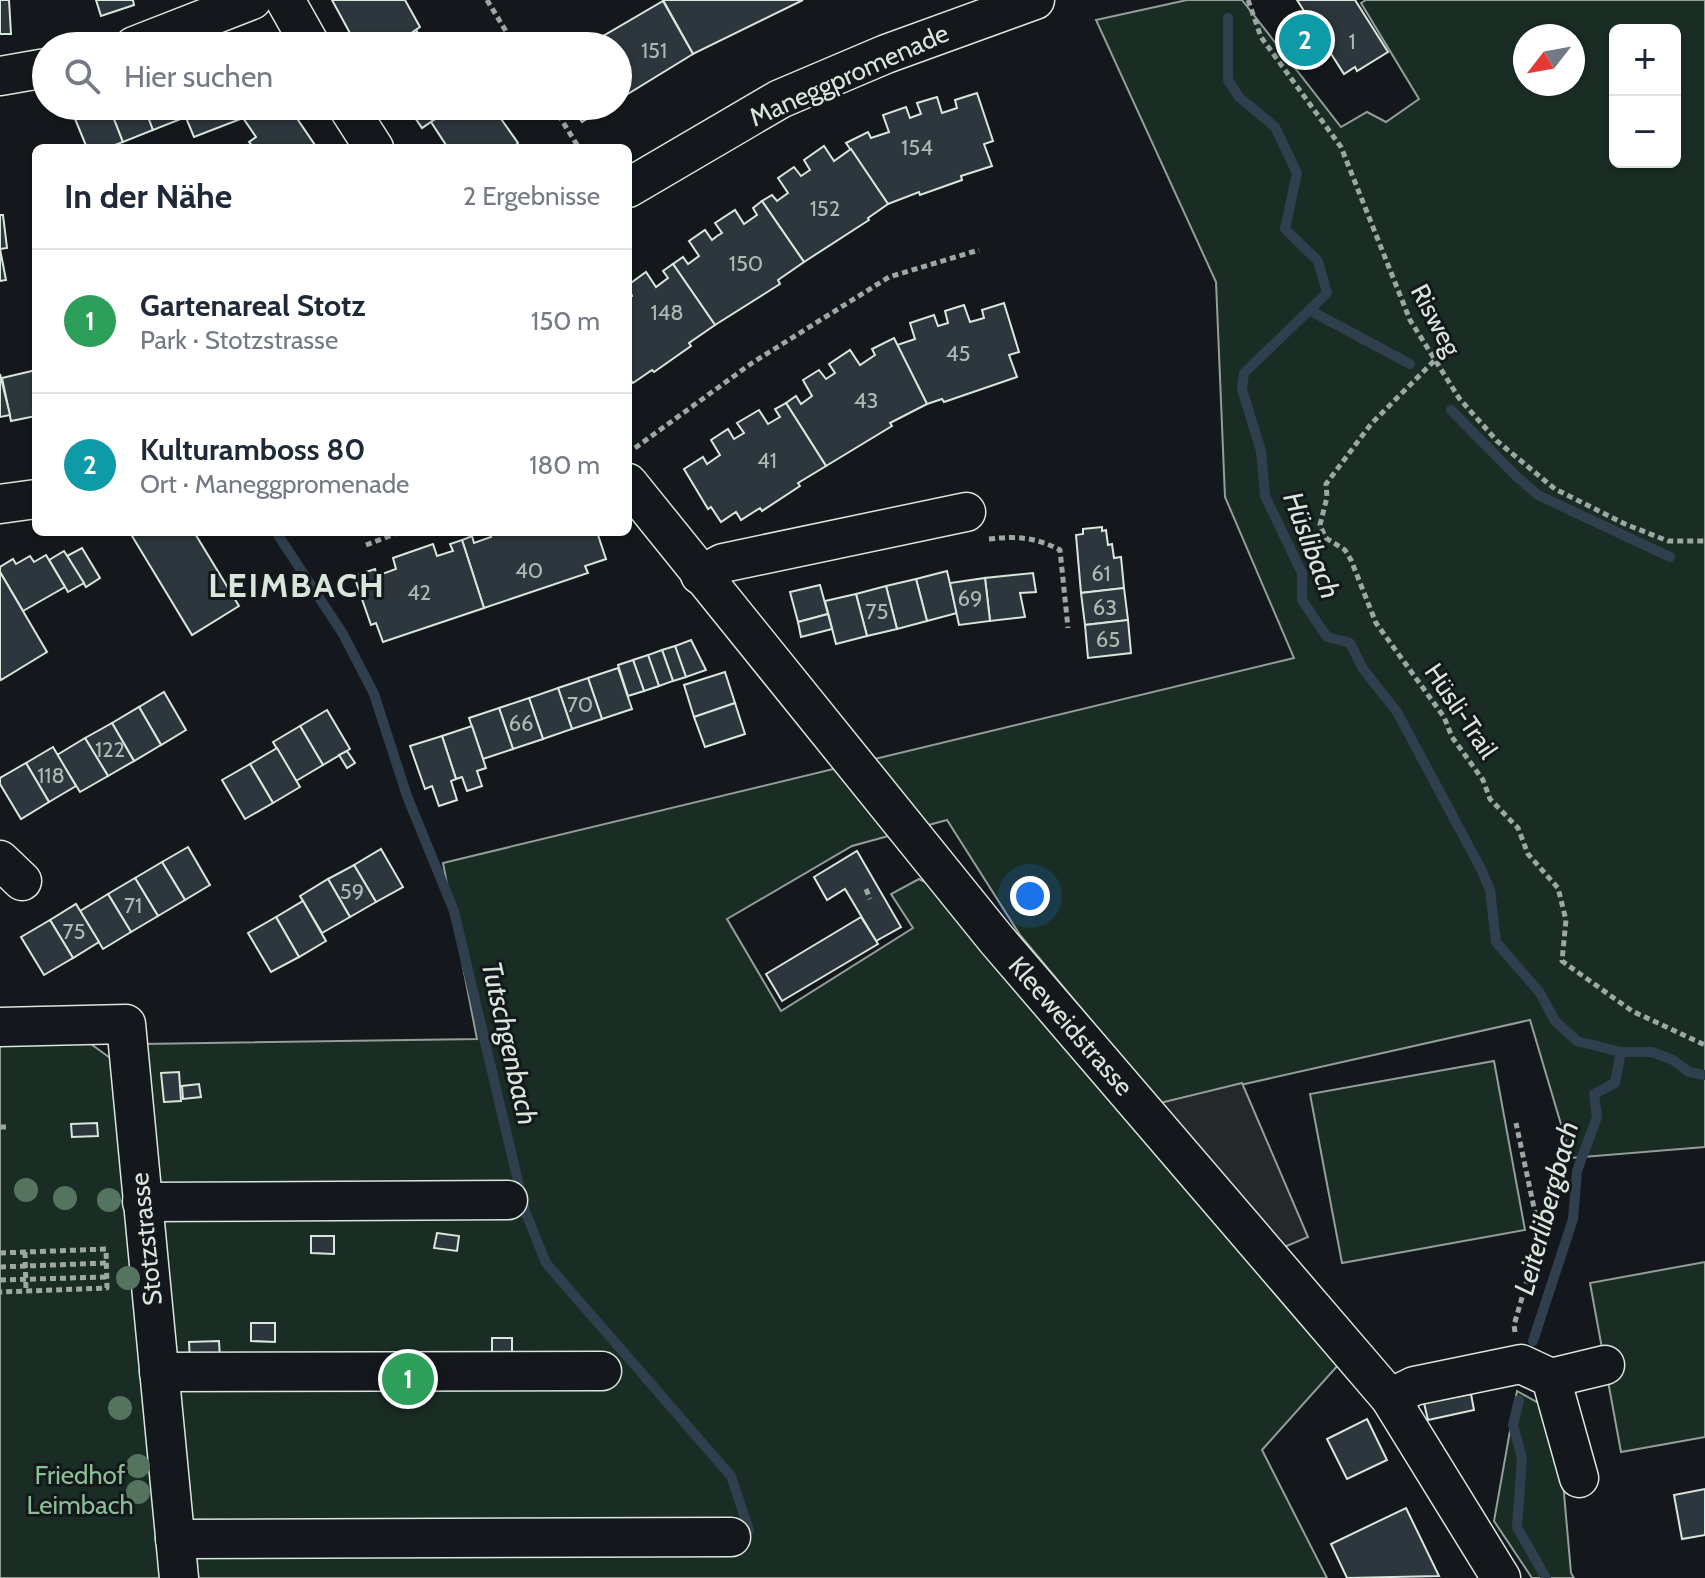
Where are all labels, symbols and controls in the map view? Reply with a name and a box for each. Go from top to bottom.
pin: 2 [1279,10,1331,70]
street label: Maneggpromenade [744,17,954,133]
north arrow [1513,24,1585,96]
map controls [1609,24,1681,168]
button: + [1609,24,1681,96]
house number: 1 [1348,28,1356,55]
search box [32,32,632,120]
house number: 151 [641,37,667,64]
icon: search [60,54,104,98]
text: Hier suchen [124,58,273,95]
button: − [1609,96,1681,168]
house number: 154 [901,134,933,161]
text: In der Nähe [64,175,232,217]
text: 2 Ergebnisse [463,180,600,212]
house number: 152 [810,195,840,222]
house number: 150 [729,250,763,277]
street label: Risweg [1404,279,1469,362]
text: Gartenareal Stotz [140,287,365,324]
house number: 148 [650,299,684,326]
text: 1 [85,305,95,337]
text: 150 m [531,305,600,337]
text: Park · Stotzstrasse [140,324,338,356]
house number: 45 [946,340,970,367]
house number: 43 [854,387,878,414]
text: Kulturamboss 80 [140,431,365,468]
house number: 41 [757,447,777,474]
text: 2 [83,449,97,481]
text: 180 m [529,449,600,481]
text: Ort · Maneggpromenade [140,468,409,500]
water label: Hüslibach [1276,487,1348,603]
house number: 40 [515,557,543,584]
house number: 61 [1091,560,1111,587]
district label: LEIMBACH [208,564,386,606]
house number: 42 [407,579,431,606]
house number: 69 [958,585,983,612]
house number: 63 [1093,594,1117,621]
house number: 75 [866,598,888,625]
house number: 65 [1096,626,1120,653]
street label: Hüsli-Trail [1418,657,1504,765]
house number: 70 [567,691,593,718]
house number: 66 [509,710,534,737]
house number: 122 [95,736,125,763]
house number: 118 [37,762,65,789]
your location [1010,876,1050,916]
house number: 59 [340,878,364,905]
house number: 71 [124,892,142,919]
house number: 75 [63,918,85,945]
street label: Kleeweidstrasse [1002,950,1140,1102]
water label: Tutschgenbach [475,958,545,1128]
water label: Leiterlibergbach [1507,1118,1585,1298]
street label: Stotzstrasse [123,1171,169,1307]
pin: 1 [382,1349,434,1409]
park label: Friedhof Leimbach [26,1459,134,1521]

